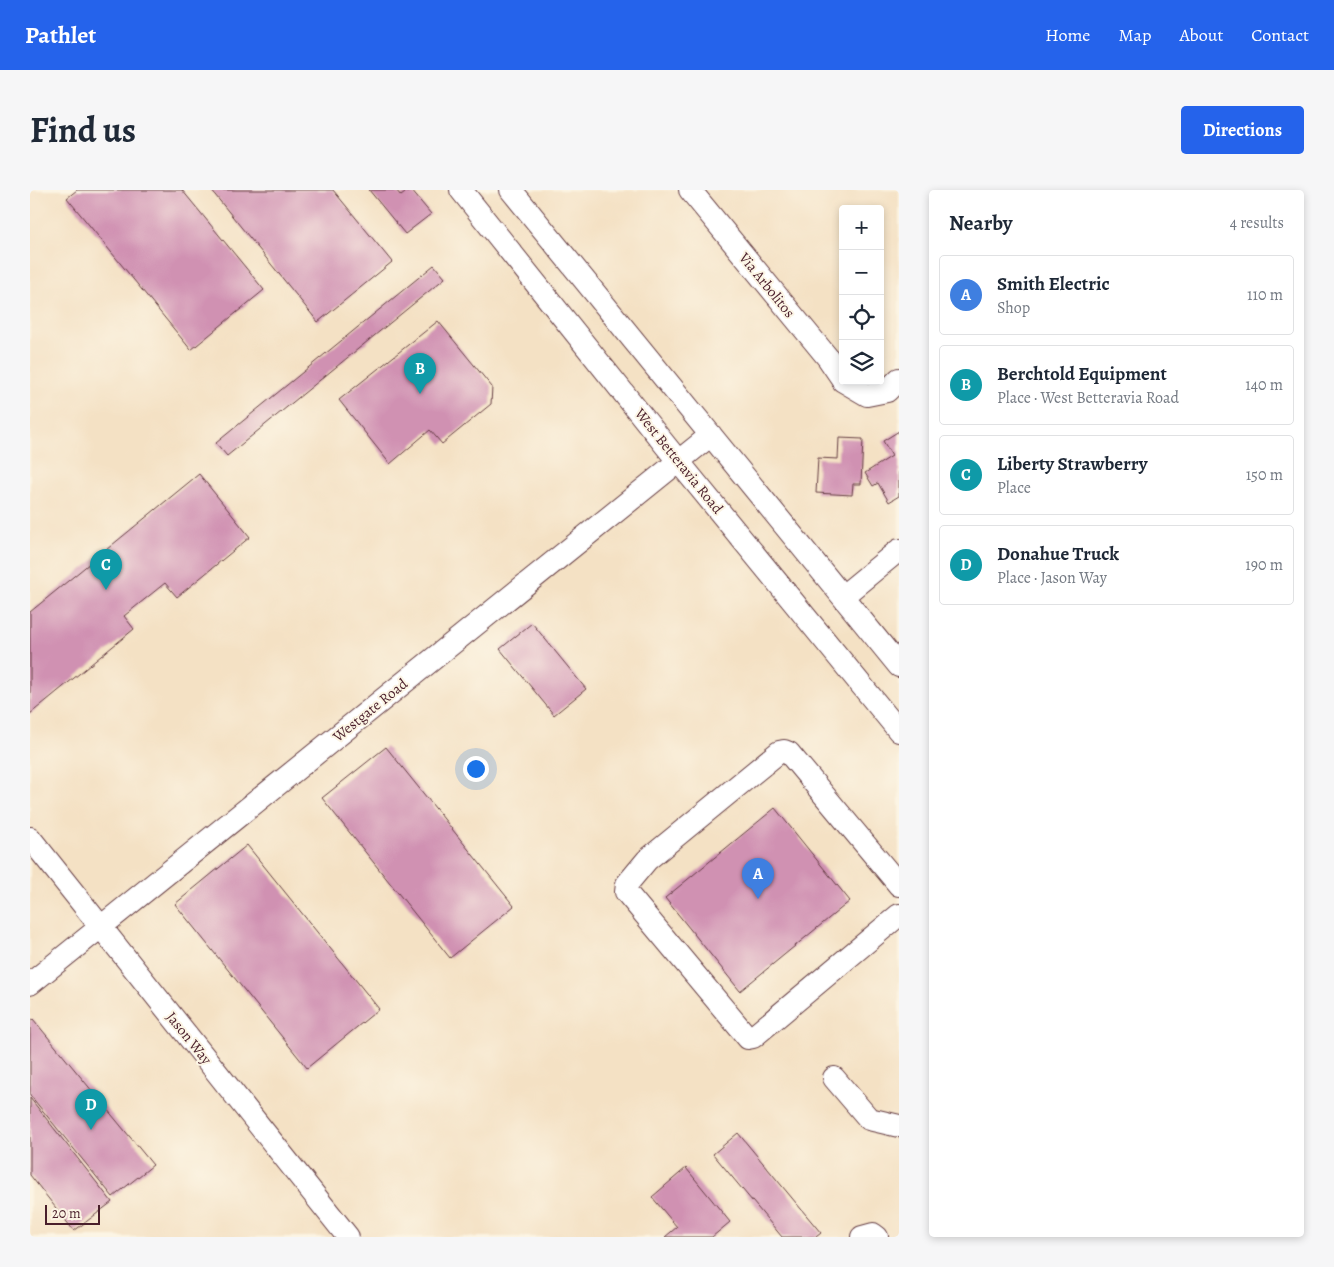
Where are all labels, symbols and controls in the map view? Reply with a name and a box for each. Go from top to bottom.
text: Pathlet [25,19,96,51]
text: Home [1045,23,1090,47]
text: Map [1118,23,1151,47]
text: About [1179,23,1223,47]
text: Contact [1251,23,1309,47]
text: Find us [30,106,136,154]
button: Directions [1181,106,1304,154]
map controls [839,205,884,385]
button: + [839,205,884,250]
text: Nearby [949,209,1012,237]
text: 4 results [1230,212,1284,234]
street label: Via Arbolitos [734,247,799,322]
button: − [839,250,884,295]
text: Smith Electric [997,271,1110,297]
text: A [961,284,971,306]
text: 110 m [1247,284,1283,306]
button: locate [839,295,884,340]
text: Shop [997,297,1030,319]
button: layers [839,340,884,385]
pin: B [404,353,436,394]
text: Berchtold Equipment [997,361,1167,387]
text: B [961,374,971,396]
text: 140 m [1245,374,1283,396]
text: Place · West Betteravia Road [997,387,1179,409]
street label: West Betteravia Road [630,403,728,519]
text: Liberty Strawberry [997,451,1148,477]
text: C [961,464,971,486]
text: 150 m [1246,464,1283,486]
text: Place [997,477,1031,499]
text: Donahue Truck [997,541,1119,567]
pin: C [90,549,122,590]
text: D [960,554,972,576]
text: 190 m [1245,554,1283,576]
text: Place · Jason Way [997,567,1107,589]
street label: Westgate Road [328,673,412,747]
your location [463,756,489,782]
pin: A [742,858,774,899]
street label: Jason Way [162,1007,217,1069]
pin: D [75,1089,107,1130]
scale bar [45,1202,100,1225]
text: 20 m [52,1204,81,1223]

